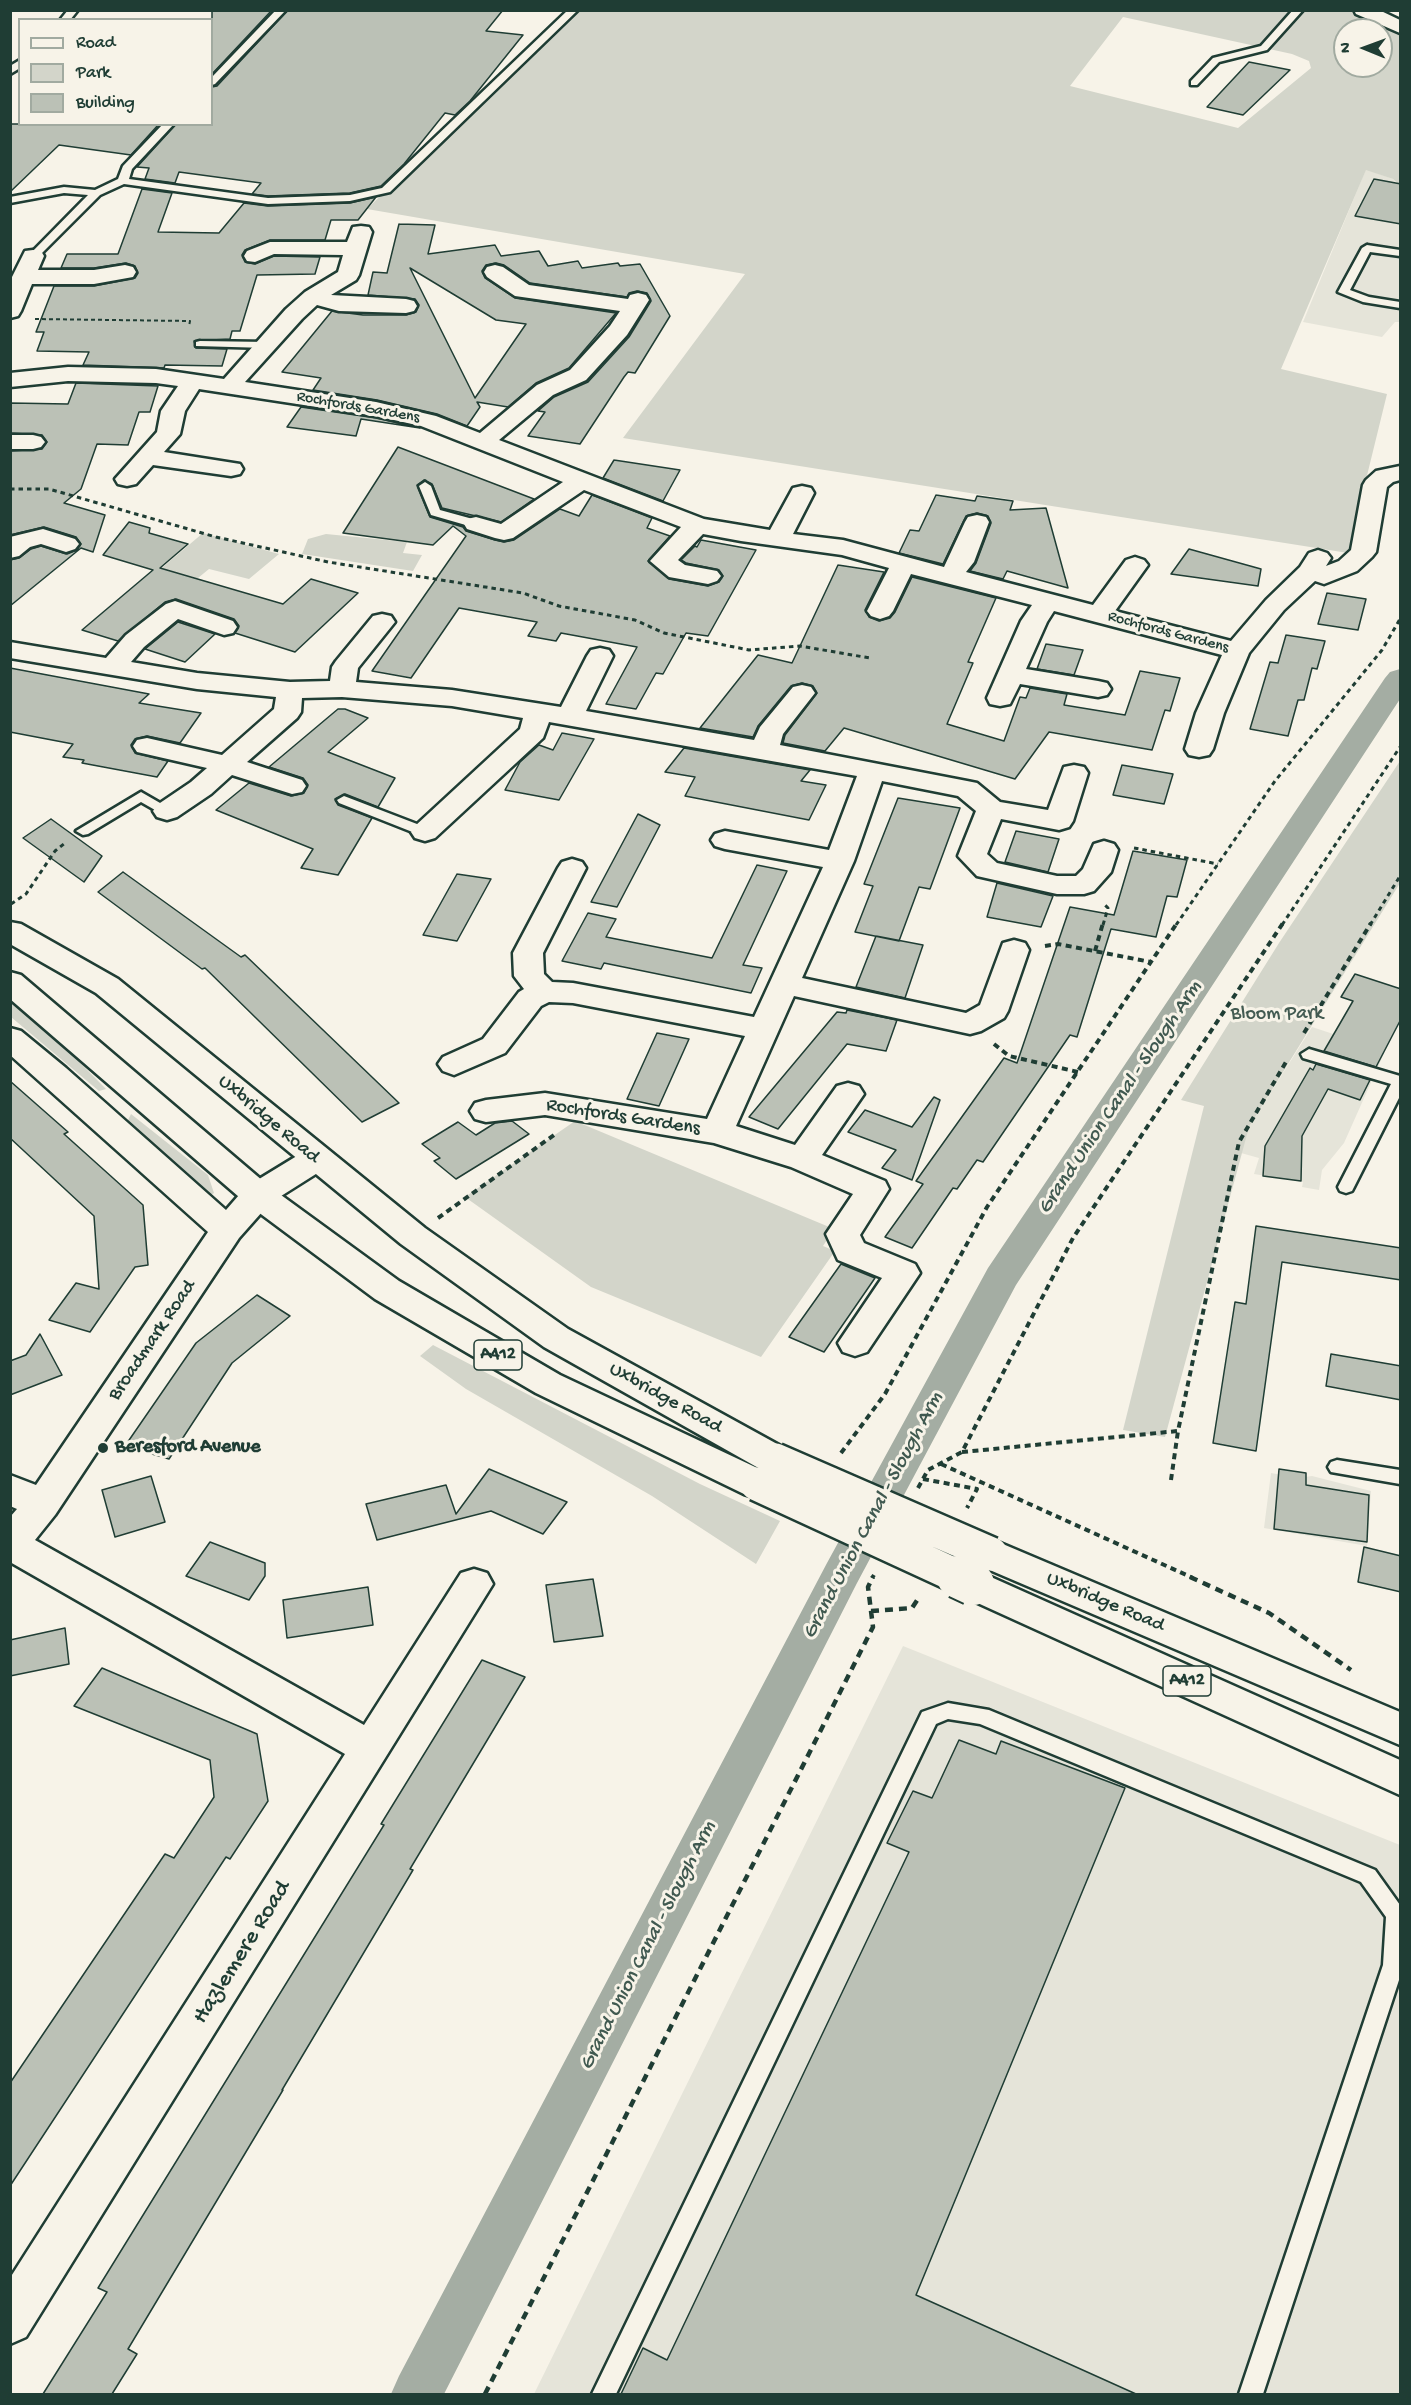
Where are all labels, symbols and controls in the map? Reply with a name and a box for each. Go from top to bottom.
legend [18,18,213,126]
north arrow [1333,18,1393,78]
text: Road [76,33,115,54]
text: N [1337,42,1356,53]
text: Park [76,63,110,84]
text: Building [76,93,135,114]
street label: Rochfords Gardens [295,388,421,428]
street label: Rochfords Gardens [1105,608,1231,658]
water label: Grand Union Canal - Slough Arm [1033,977,1209,1219]
park label: Bloom Park [1231,1003,1323,1027]
street label: Uxbridge Road [212,1070,324,1170]
street label: Rochfords Gardens [544,1094,702,1142]
street label: Broadmark Road [104,1276,202,1406]
road number: A412 [474,1340,522,1370]
street label: Uxbridge Road [604,1358,726,1440]
water label: Grand Union Canal - Slough Arm [798,1388,950,1644]
place label: Beresford Avenue [115,1436,260,1460]
marker: Beresford Avenue [96,1441,110,1455]
street label: Uxbridge Road [1042,1567,1168,1639]
road number: A412 [1163,1666,1211,1696]
water label: Grand Union Canal - Slough Arm [575,1817,723,2075]
street label: Hazlemere Road [187,1876,299,2030]

